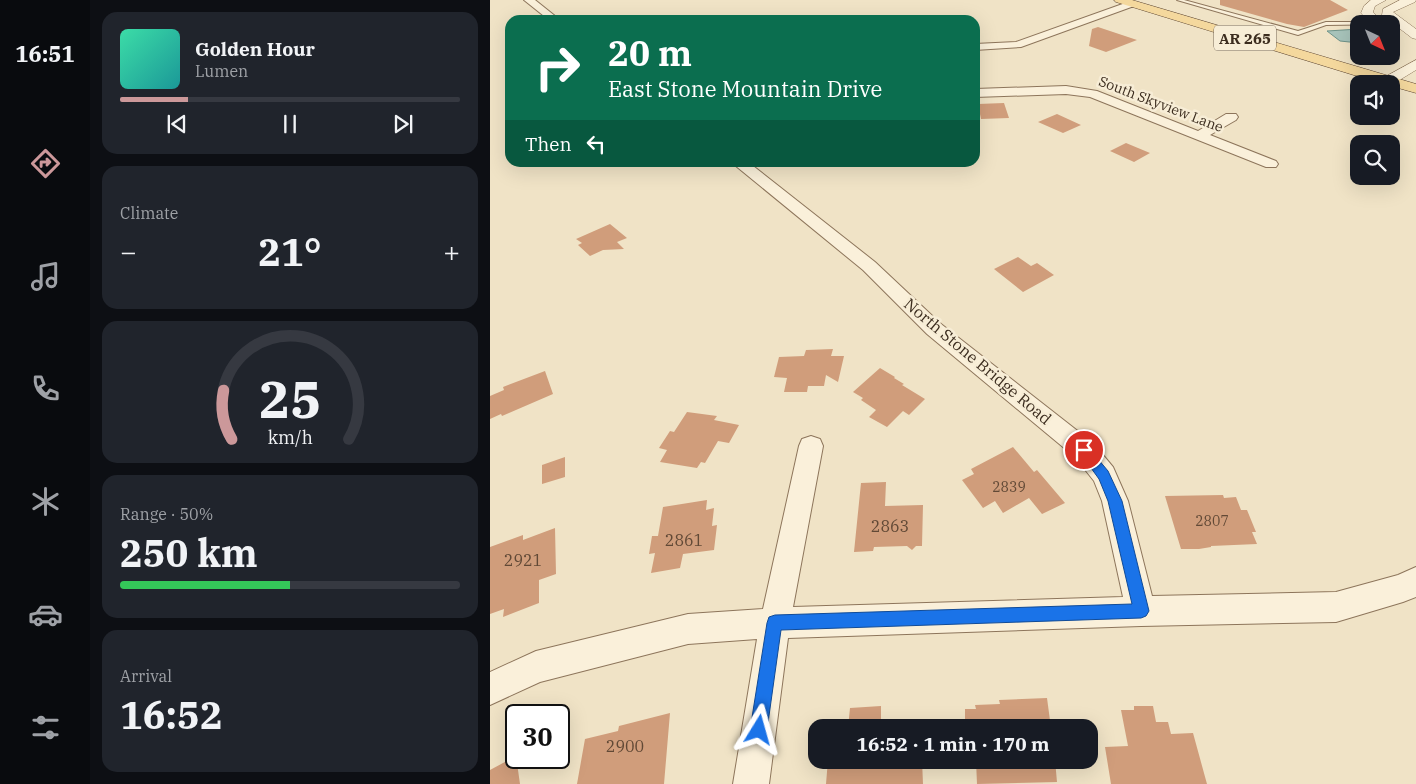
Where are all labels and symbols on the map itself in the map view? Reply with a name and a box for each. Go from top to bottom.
north arrow [1350,15,1400,65]
road number: AR 265 [1214,26,1276,50]
street label: South Skyview Lane [1096,72,1226,136]
street label: North Stone Bridge Road [900,293,1056,429]
pin [1063,429,1105,471]
house number: 2839 [992,478,1026,496]
house number: 2807 [1195,512,1229,530]
house number: 2863 [871,516,909,536]
house number: 2861 [665,530,703,550]
house number: 2921 [504,550,542,570]
position arrow [732,703,784,755]
speed limit sign: 30 [505,704,570,769]
house number: 2900 [606,736,644,756]

